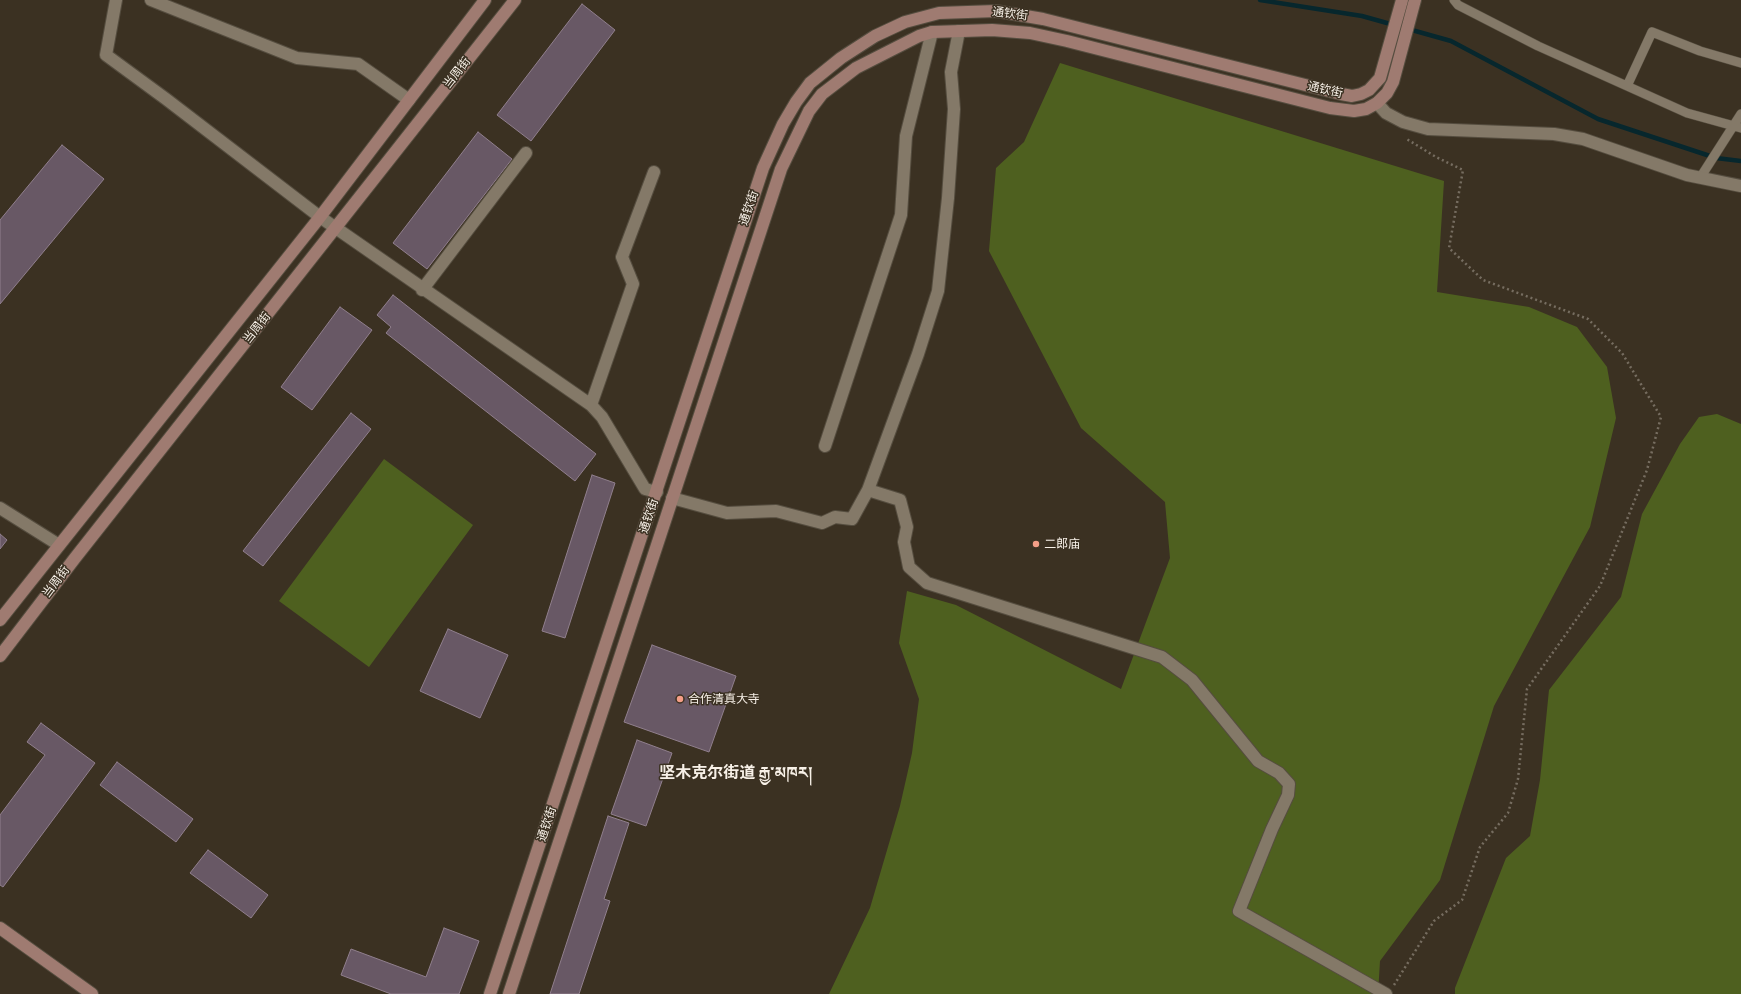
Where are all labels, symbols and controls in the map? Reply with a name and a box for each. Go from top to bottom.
street label: 通钦街 [991,5,1029,23]
street label: 当周街 [440,54,474,92]
street label: 通钦街 [1306,79,1344,101]
street label: 通钦街 [736,189,762,227]
street label: 当周街 [240,309,274,347]
street label: 通钦街 [637,497,661,535]
place label: 二郎庙 [1044,537,1080,551]
marker: 二郎庙 [1031,539,1041,549]
street label: 当周街 [39,563,73,601]
place label: 合作清真大寺 [688,692,760,706]
marker: 合作清真大寺 [675,694,685,704]
district label: 坚木克尔街道 རྒྱ་མཁར། [659,763,813,783]
street label: 通钦街 [535,805,559,843]

